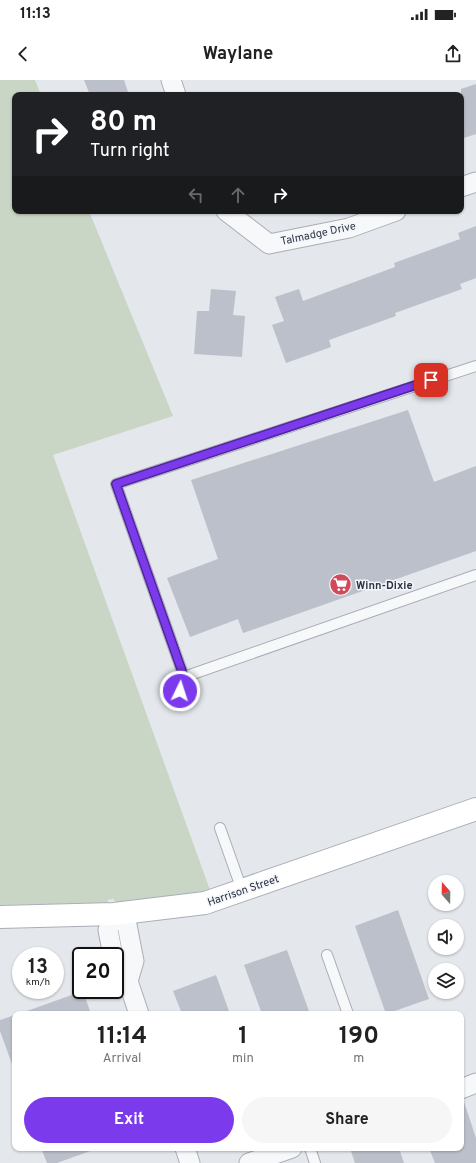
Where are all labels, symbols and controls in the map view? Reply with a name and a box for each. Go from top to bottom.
text: 11:13 [20,5,51,24]
icon: back [12,43,34,65]
text: Waylane [203,43,273,66]
icon: share [442,43,464,65]
text: 80 m [90,105,157,141]
icon: right [24,108,76,160]
text: Turn right [90,140,170,163]
icon: left [185,184,207,206]
icon: ahead [227,184,249,206]
icon: right [269,184,291,206]
street label: Talmadge Drive [279,219,357,249]
pin [414,363,448,397]
icon: arrive [420,369,442,391]
supermarket icon: Winn-Dixie [328,572,354,598]
place label: Winn-Dixie [356,579,413,593]
position arrow [159,670,201,712]
street label: Harrison Street [206,872,281,910]
north arrow [428,875,464,911]
map controls [428,875,464,999]
button: sound [428,919,464,955]
speed limit sign: 20 [72,947,124,999]
text: 13 [28,955,48,981]
button: layers [428,963,464,999]
text: km/h [26,976,50,989]
text: 11:14 [97,1022,147,1052]
text: 1 [238,1022,248,1052]
text: 190 [339,1022,379,1052]
text: Arrival [103,1051,141,1067]
text: min [232,1051,254,1067]
text: m [353,1051,364,1067]
button: Exit [24,1097,234,1143]
button: Share [242,1097,452,1143]

